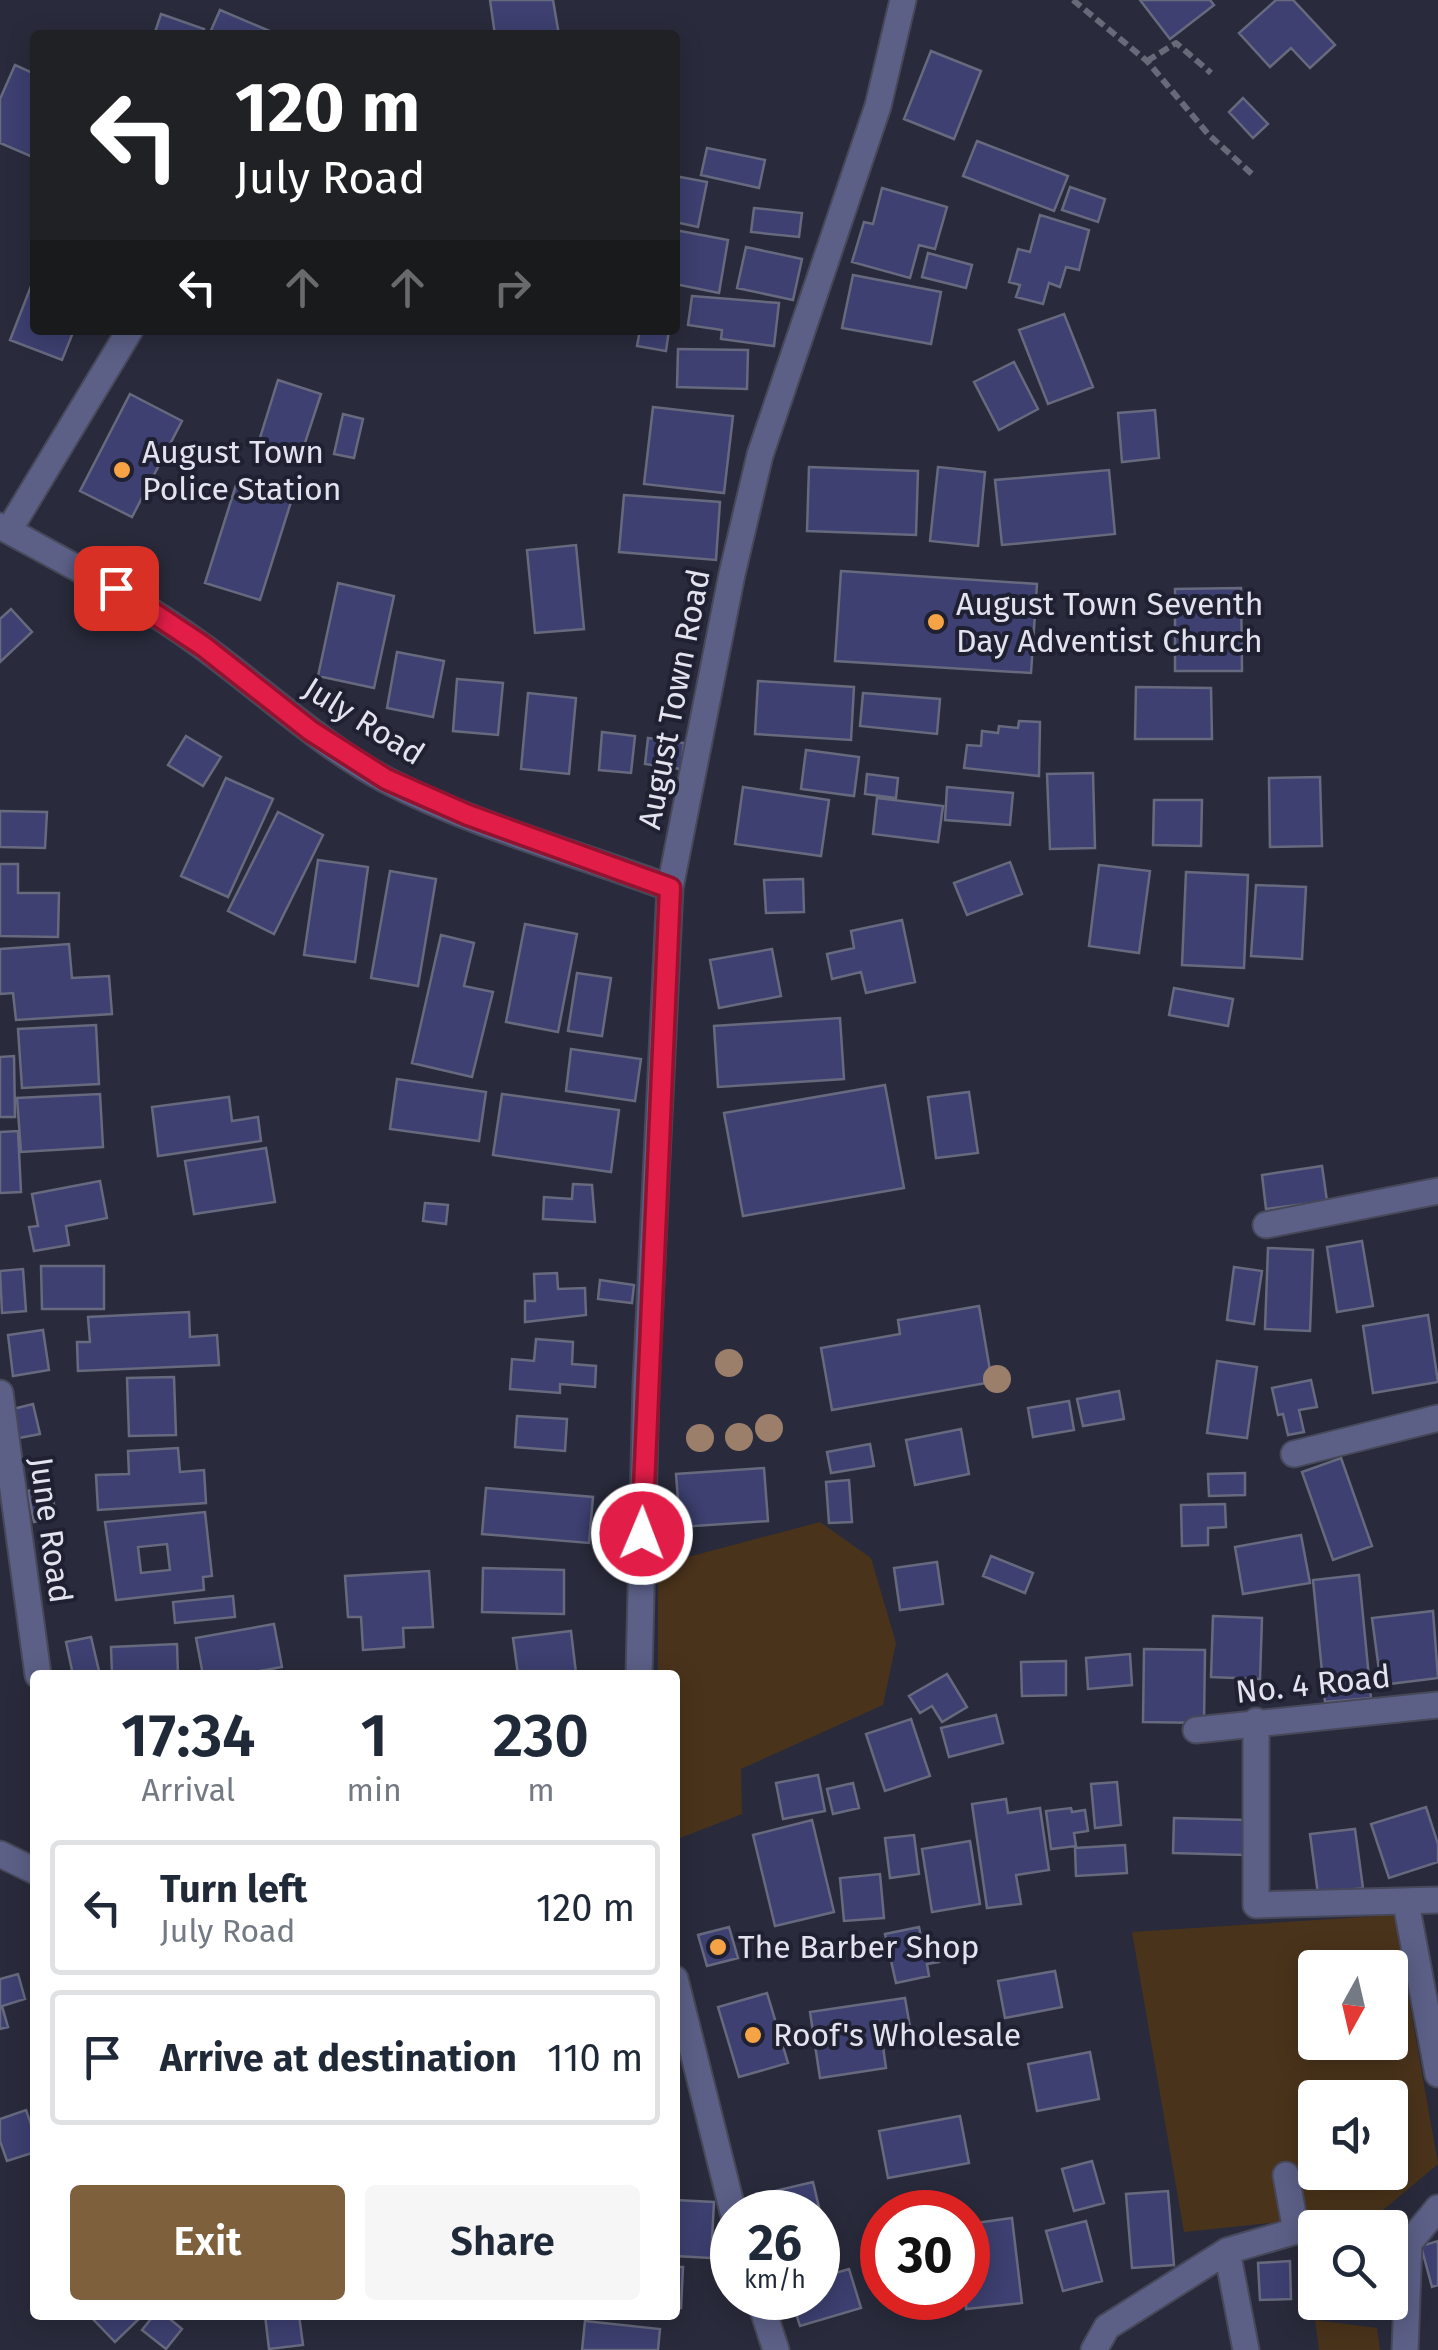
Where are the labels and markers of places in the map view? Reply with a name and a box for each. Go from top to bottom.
place label: August Town Police Station [142,433,342,508]
marker: August Town Police Station [111,459,133,481]
pin [74,546,159,631]
place label: August Town Seventh Day Adventist Church [956,585,1263,660]
marker: August Town Seventh Day Adventist Church [925,611,947,633]
place label: The Barber Shop [738,1928,980,1966]
marker: The Barber Shop [707,1936,729,1958]
place label: Roof's Wholesale [773,2016,1021,2054]
marker: Roof's Wholesale [742,2024,764,2046]

